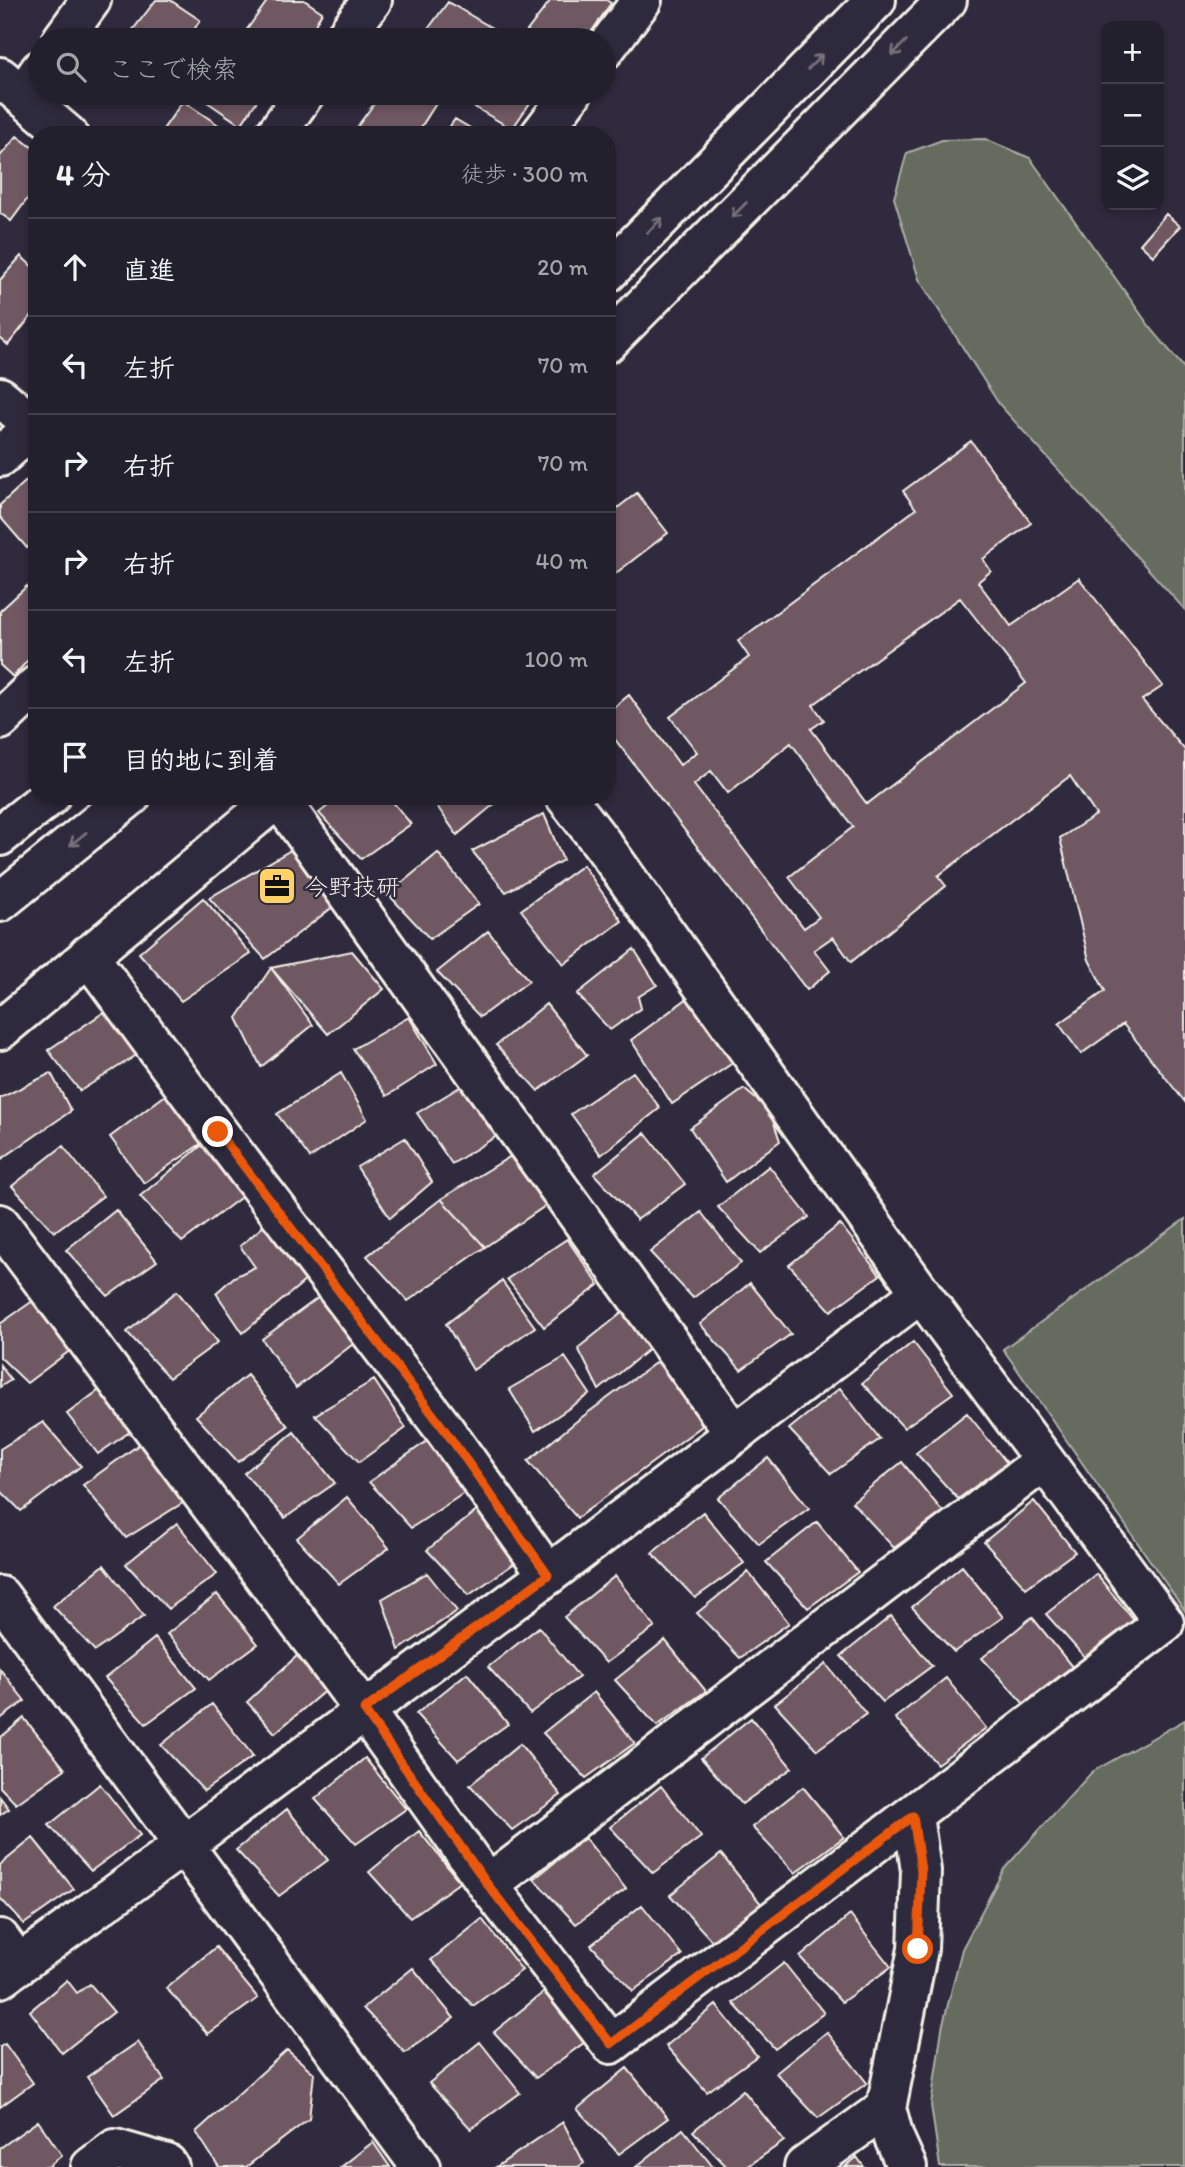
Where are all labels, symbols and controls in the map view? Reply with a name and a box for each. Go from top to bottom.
map controls [1101,21,1164,210]
button: + [1101,21,1164,84]
search box [28,28,616,105]
one-way arrow [891,40,908,57]
icon: search [52,48,90,86]
text: ここで検索 [108,53,238,85]
one-way arrow [806,54,823,71]
button: − [1101,84,1164,147]
button: layers [1101,147,1164,210]
text: 4 分 [56,156,111,193]
text: 徒歩 · 300 m [461,160,588,188]
one-way arrow [730,201,747,218]
one-way arrow [647,216,664,233]
icon: ahead [56,248,94,286]
text: 20 m [537,253,588,281]
text: 直進 [123,254,175,286]
icon: left [56,346,94,384]
text: 70 m [538,351,588,379]
text: 左折 [123,352,175,384]
icon: right [56,444,94,482]
text: 70 m [538,449,588,477]
text: 右折 [123,450,175,482]
icon: right [56,542,94,580]
text: 40 m [535,547,588,575]
text: 右折 [123,548,175,580]
icon: left [56,640,94,678]
text: 100 m [524,645,588,673]
text: 左折 [123,646,175,678]
icon: arrive [56,738,94,776]
text: 目的地に到着 [123,744,279,776]
one-way arrow [69,831,88,846]
office icon: 今野技研 [256,865,298,907]
place label: 今野技研 [304,872,400,901]
route end [202,1116,233,1147]
route start [902,1933,933,1964]

